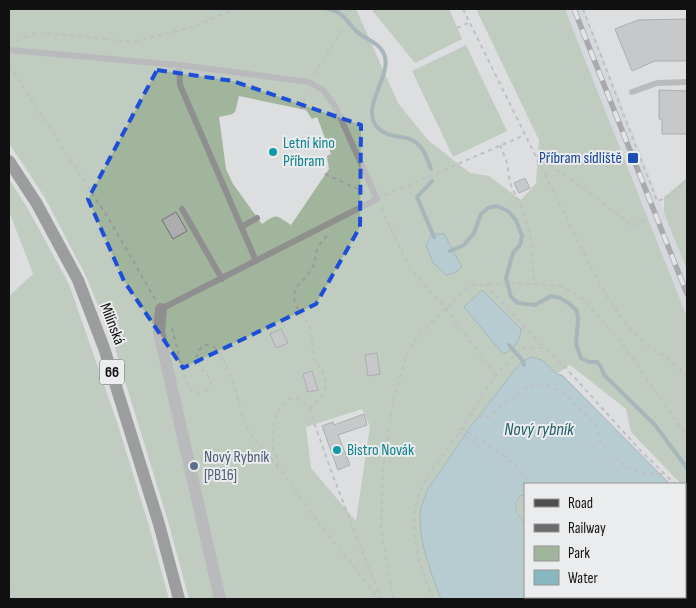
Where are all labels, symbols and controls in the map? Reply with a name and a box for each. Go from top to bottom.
place label: Letní kino Příbram [283,134,335,171]
marker: Letní kino Příbram [267,146,279,158]
place label: Příbram sídliště [539,149,622,168]
marker: Příbram sídliště [626,151,640,165]
street label: Milínská [95,300,129,348]
road number: 66 [100,360,124,384]
water label: Nový rybník [504,419,575,440]
place label: Bistro Novák [347,441,414,460]
marker: Bistro Novák [331,444,343,456]
place label: Nový Rybník [PB16] [204,448,269,485]
marker: Nový Rybník [PB16] [188,460,200,472]
legend [524,483,686,598]
text: Road [568,494,593,513]
text: Railway [568,519,606,538]
text: Park [568,544,590,563]
text: Water [568,569,599,588]

